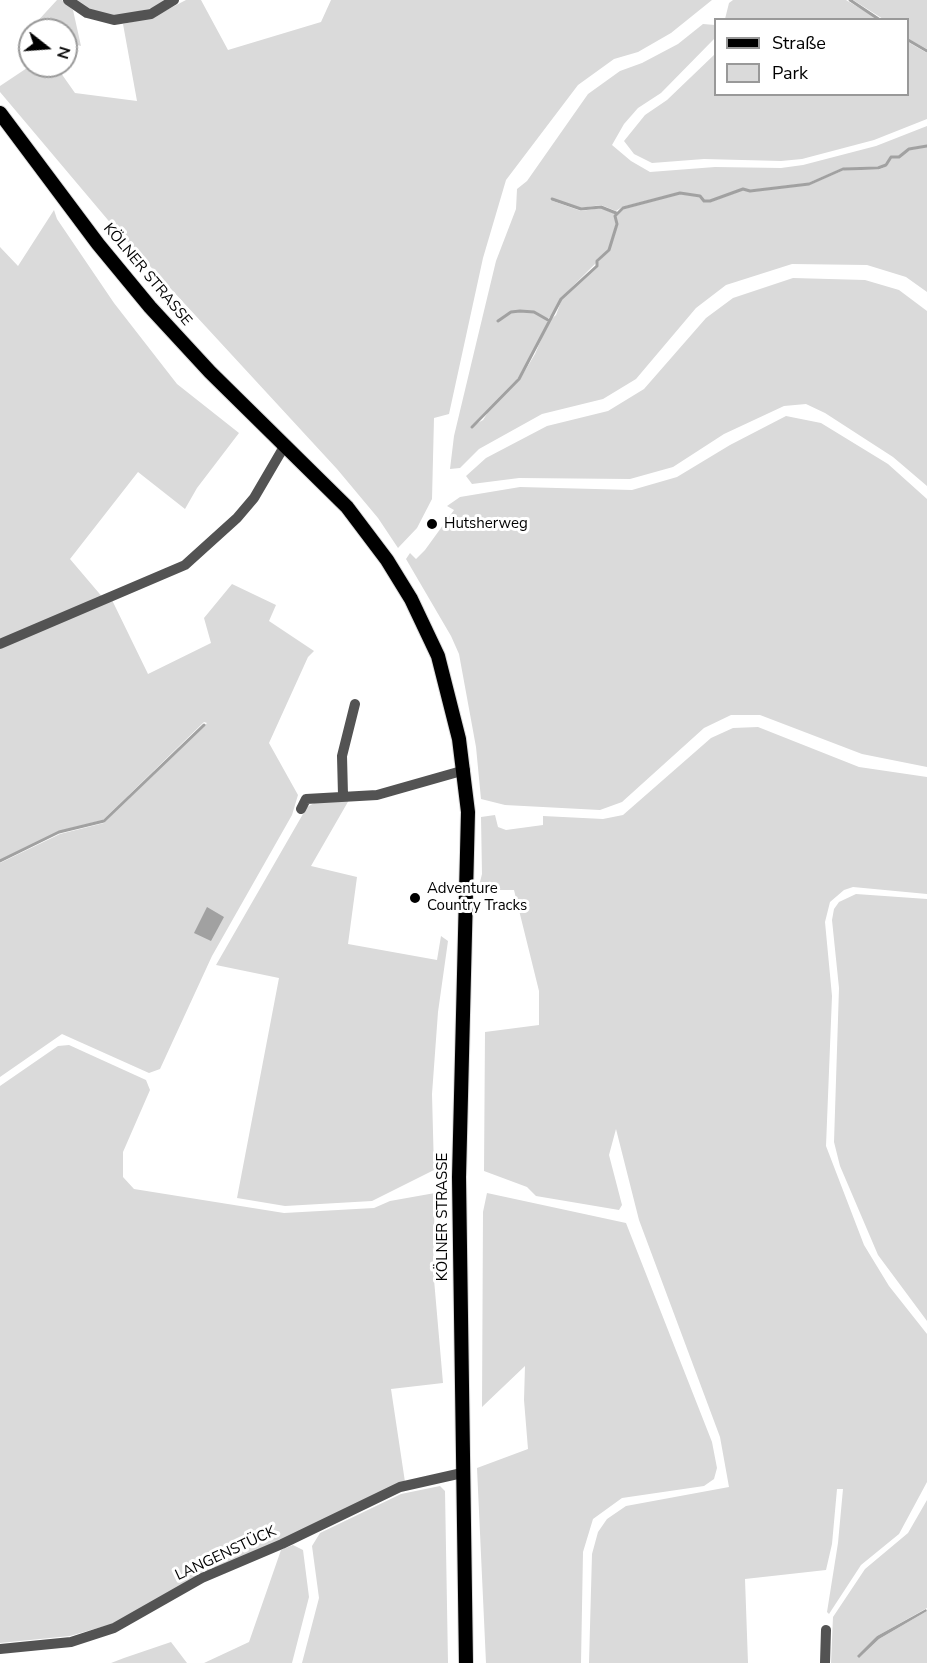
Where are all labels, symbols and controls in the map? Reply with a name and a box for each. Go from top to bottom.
north arrow [18,18,78,78]
legend [714,18,909,96]
text: Straße [772,31,826,55]
text: N [51,44,76,62]
text: Park [772,61,808,85]
street label: KÖLNER STRASSE [99,220,195,330]
place label: Hutsherweg [444,515,528,533]
marker: Hutsherweg [425,517,439,531]
place label: Adventure Country Tracks [427,880,527,915]
marker: Adventure Country Tracks [408,891,422,905]
street label: KÖLNER STRASSE [434,1153,452,1281]
street label: LANGENSTÜCK [173,1523,279,1585]

